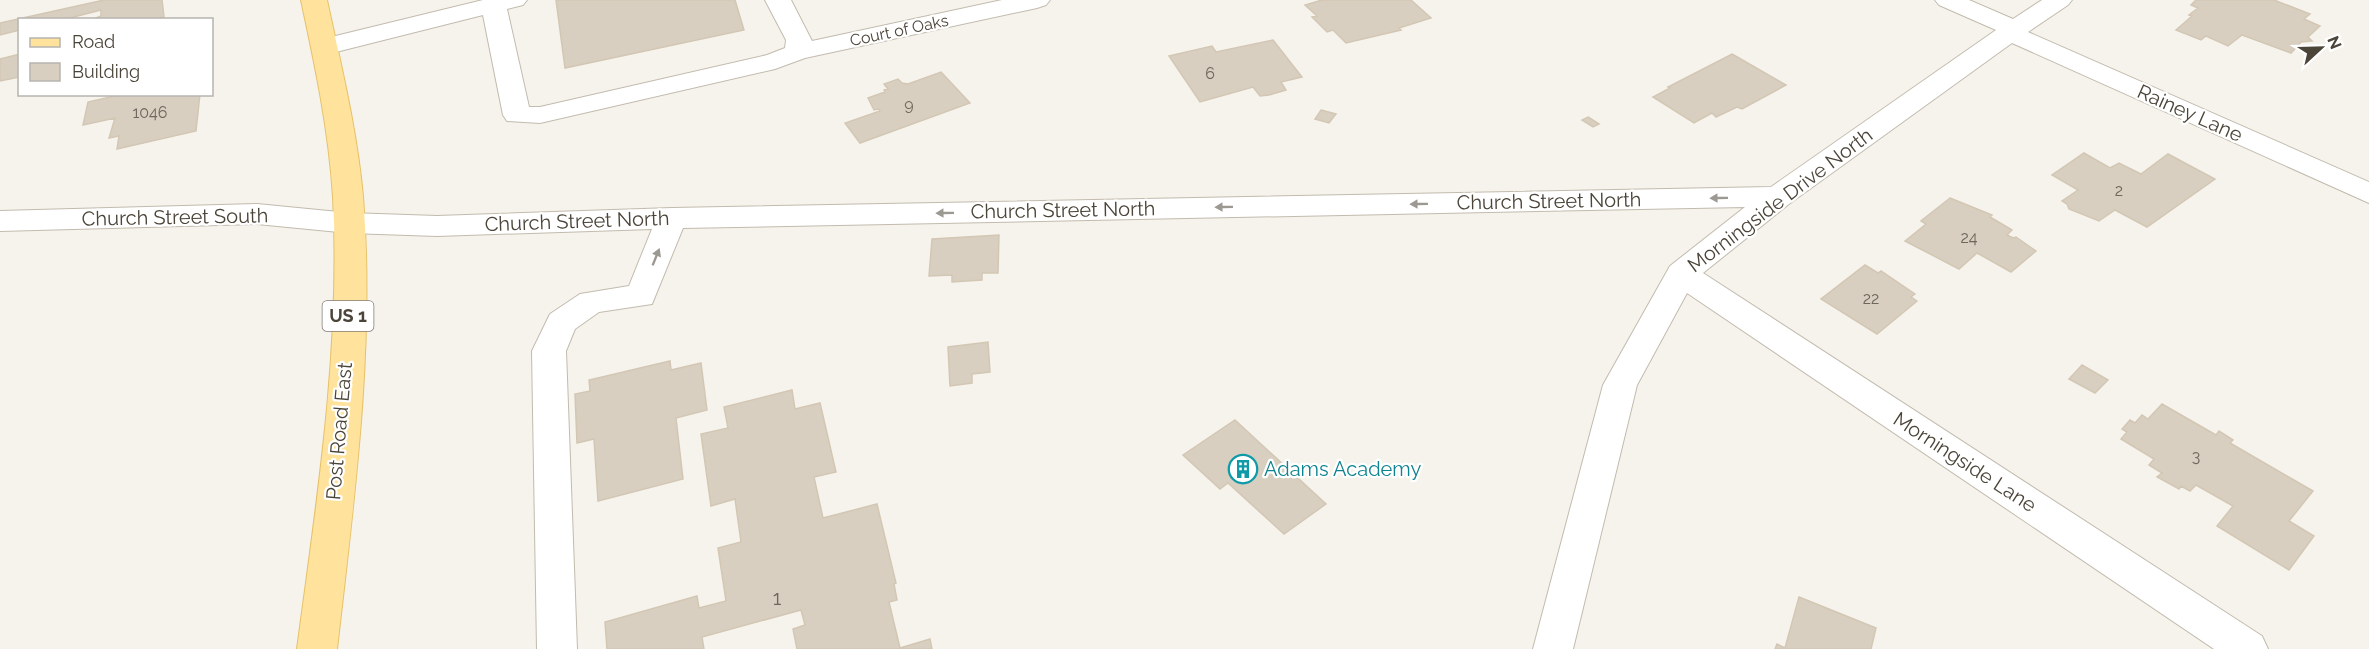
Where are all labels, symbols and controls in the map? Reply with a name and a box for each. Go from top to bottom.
street label: Court of Oaks [848,11,950,50]
legend [18,18,213,96]
north arrow [2291,18,2351,78]
text: Road [72,31,115,52]
text: N [2323,33,2346,52]
text: Building [72,61,140,82]
house number: 6 [1205,64,1215,83]
street label: Rainey Lane [2134,79,2247,147]
house number: 9 [904,95,914,114]
house number: 1046 [132,103,168,122]
street label: Morningside Drive North [1683,123,1877,277]
house number: 2 [2115,181,2123,200]
street label: Church Street North [1456,187,1642,215]
one-way arrow [1710,193,1729,203]
street label: Church Street North [970,196,1156,224]
one-way arrow [1410,199,1429,208]
street label: Church Street South [82,203,268,231]
one-way arrow [1215,203,1234,212]
street label: Church Street North [484,206,670,236]
one-way arrow [936,208,955,217]
house number: 24 [1960,228,1978,247]
one-way arrow [651,247,661,265]
house number: 22 [1863,289,1879,308]
road number: US 1 [322,301,374,331]
street label: Post Road East [321,361,357,501]
street label: Morningside Lane [1889,407,2041,517]
house number: 3 [2192,447,2200,466]
building icon: Adams Academy [1227,453,1259,485]
place label: Adams Academy [1264,457,1422,481]
house number: 1 [773,586,782,610]

